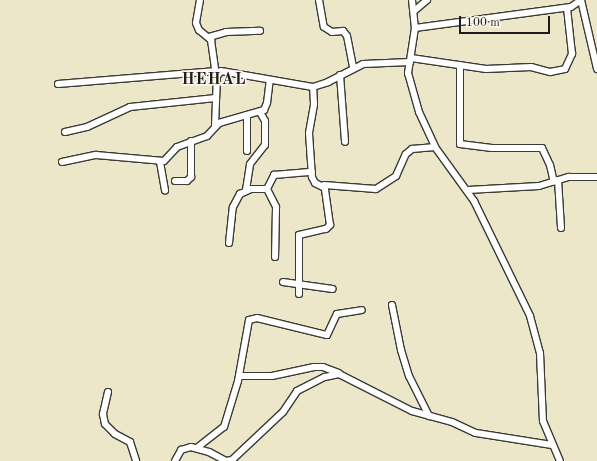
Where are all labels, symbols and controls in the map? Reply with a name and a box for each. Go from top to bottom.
scale bar [461,8,552,34]
text: 100 m [466,17,500,29]
district label: HEHAL [181,70,247,90]

